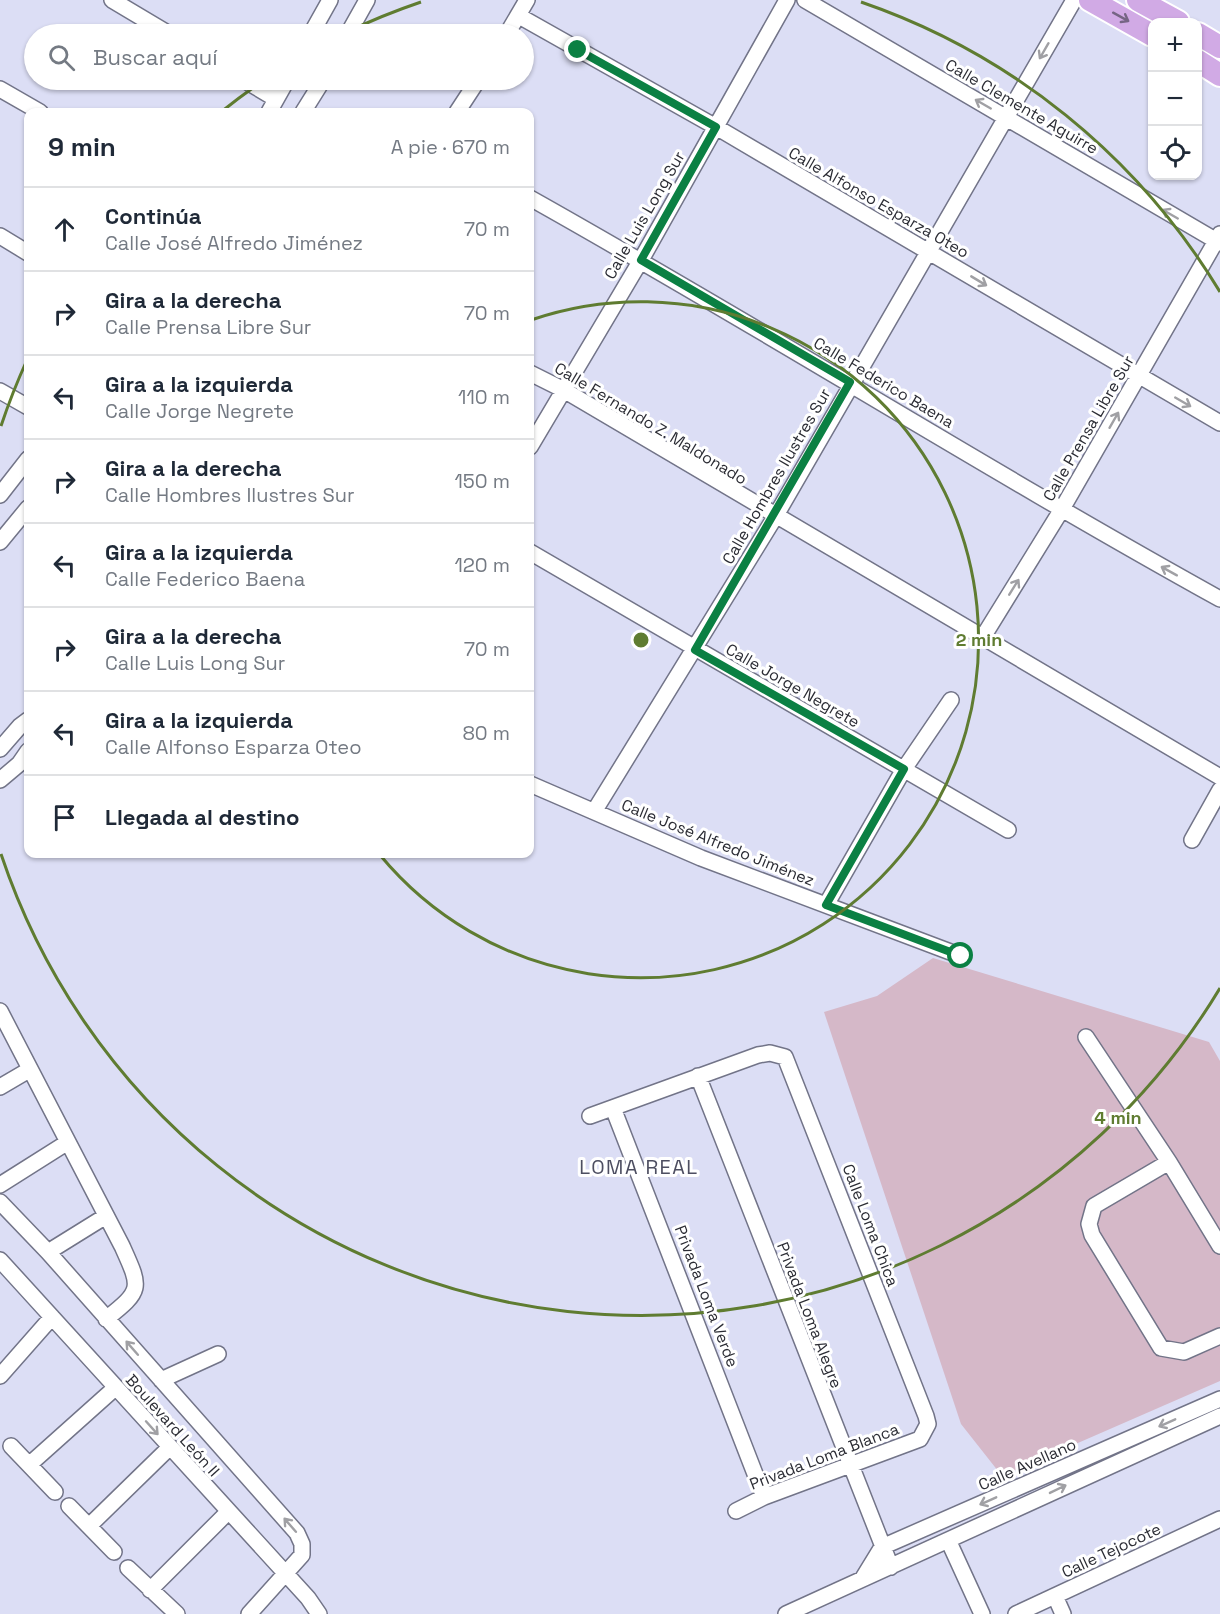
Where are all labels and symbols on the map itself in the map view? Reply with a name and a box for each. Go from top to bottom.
one-way arrow [1112,12,1129,24]
route end [564,36,590,62]
one-way arrow [1038,41,1049,59]
street label: Calle Clemente Aguirre [942,54,1102,159]
one-way arrow [975,98,992,110]
street label: Calle Alfonso Esparza Oteo [785,142,973,263]
street label: Calle Luis Long Sur [599,148,690,283]
one-way arrow [1161,207,1178,219]
one-way arrow [970,275,987,287]
street label: Calle Federico Baena [810,332,958,433]
street label: Calle Prensa Libre Sur [1038,351,1139,505]
street label: Calle Fernando Z. Maldonado [551,357,751,489]
street label: Calle Hombres Ilustres Sur [717,385,835,568]
one-way arrow [1174,396,1191,408]
one-way arrow [1108,412,1120,429]
one-way arrow [1161,565,1178,577]
one-way arrow [1008,579,1020,596]
text: 2 min [956,628,1002,651]
centre of rings [631,630,651,650]
street label: Calle Jorge Negrete [722,639,864,732]
street label: Calle José Alfredo Jiménez [618,794,817,891]
route start [947,942,973,968]
text: 4 min [1094,1106,1142,1129]
district label: LOMA REAL [579,1154,699,1180]
street label: Calle Loma Chica [838,1161,904,1289]
street label: Privada Loma Verde [670,1222,743,1370]
street label: Privada Loma Alegre [772,1239,847,1391]
one-way arrow [125,1341,139,1356]
street label: Boulevard León II [121,1370,224,1481]
one-way arrow [1158,1417,1176,1429]
street label: Privada Loma Blanca [746,1418,902,1495]
one-way arrow [145,1420,159,1435]
street label: Calle Avellano [975,1434,1079,1495]
one-way arrow [1048,1483,1066,1495]
one-way arrow [979,1496,997,1507]
one-way arrow [283,1518,297,1533]
street label: Calle Tejocote [1058,1518,1164,1583]

